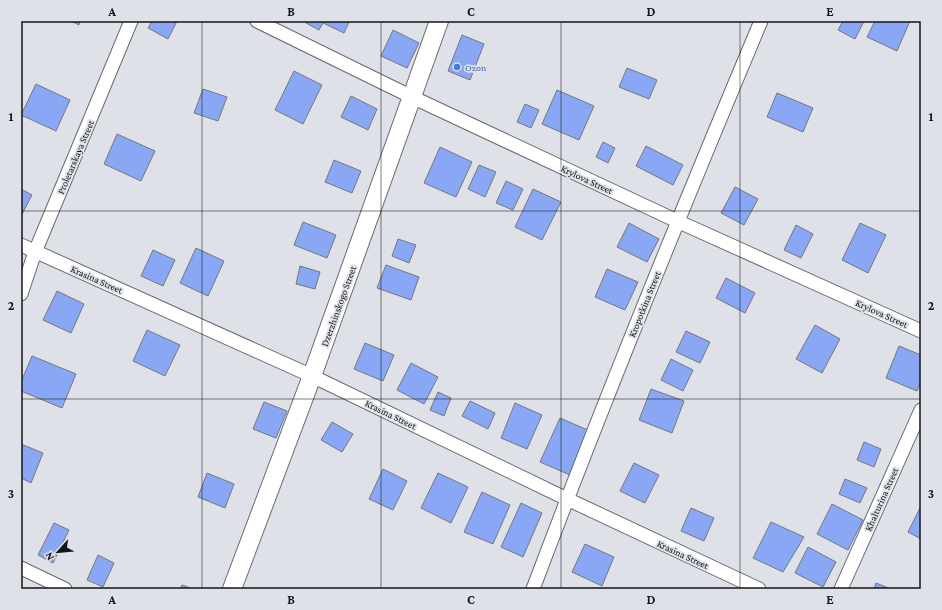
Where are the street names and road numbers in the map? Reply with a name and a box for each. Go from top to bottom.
street label: Proletarskaya Street [55,118,96,196]
street label: Krylova Street [559,163,615,197]
street label: Krasina Street [69,263,125,296]
street label: Dzerzhinskogo Street [319,264,358,348]
street label: Kropotkina Street [626,269,663,339]
street label: Krylova Street [854,297,910,330]
street label: Krasina Street [363,397,419,432]
street label: Khalturina Street [863,465,901,533]
street label: Krasina Street [655,538,711,571]

